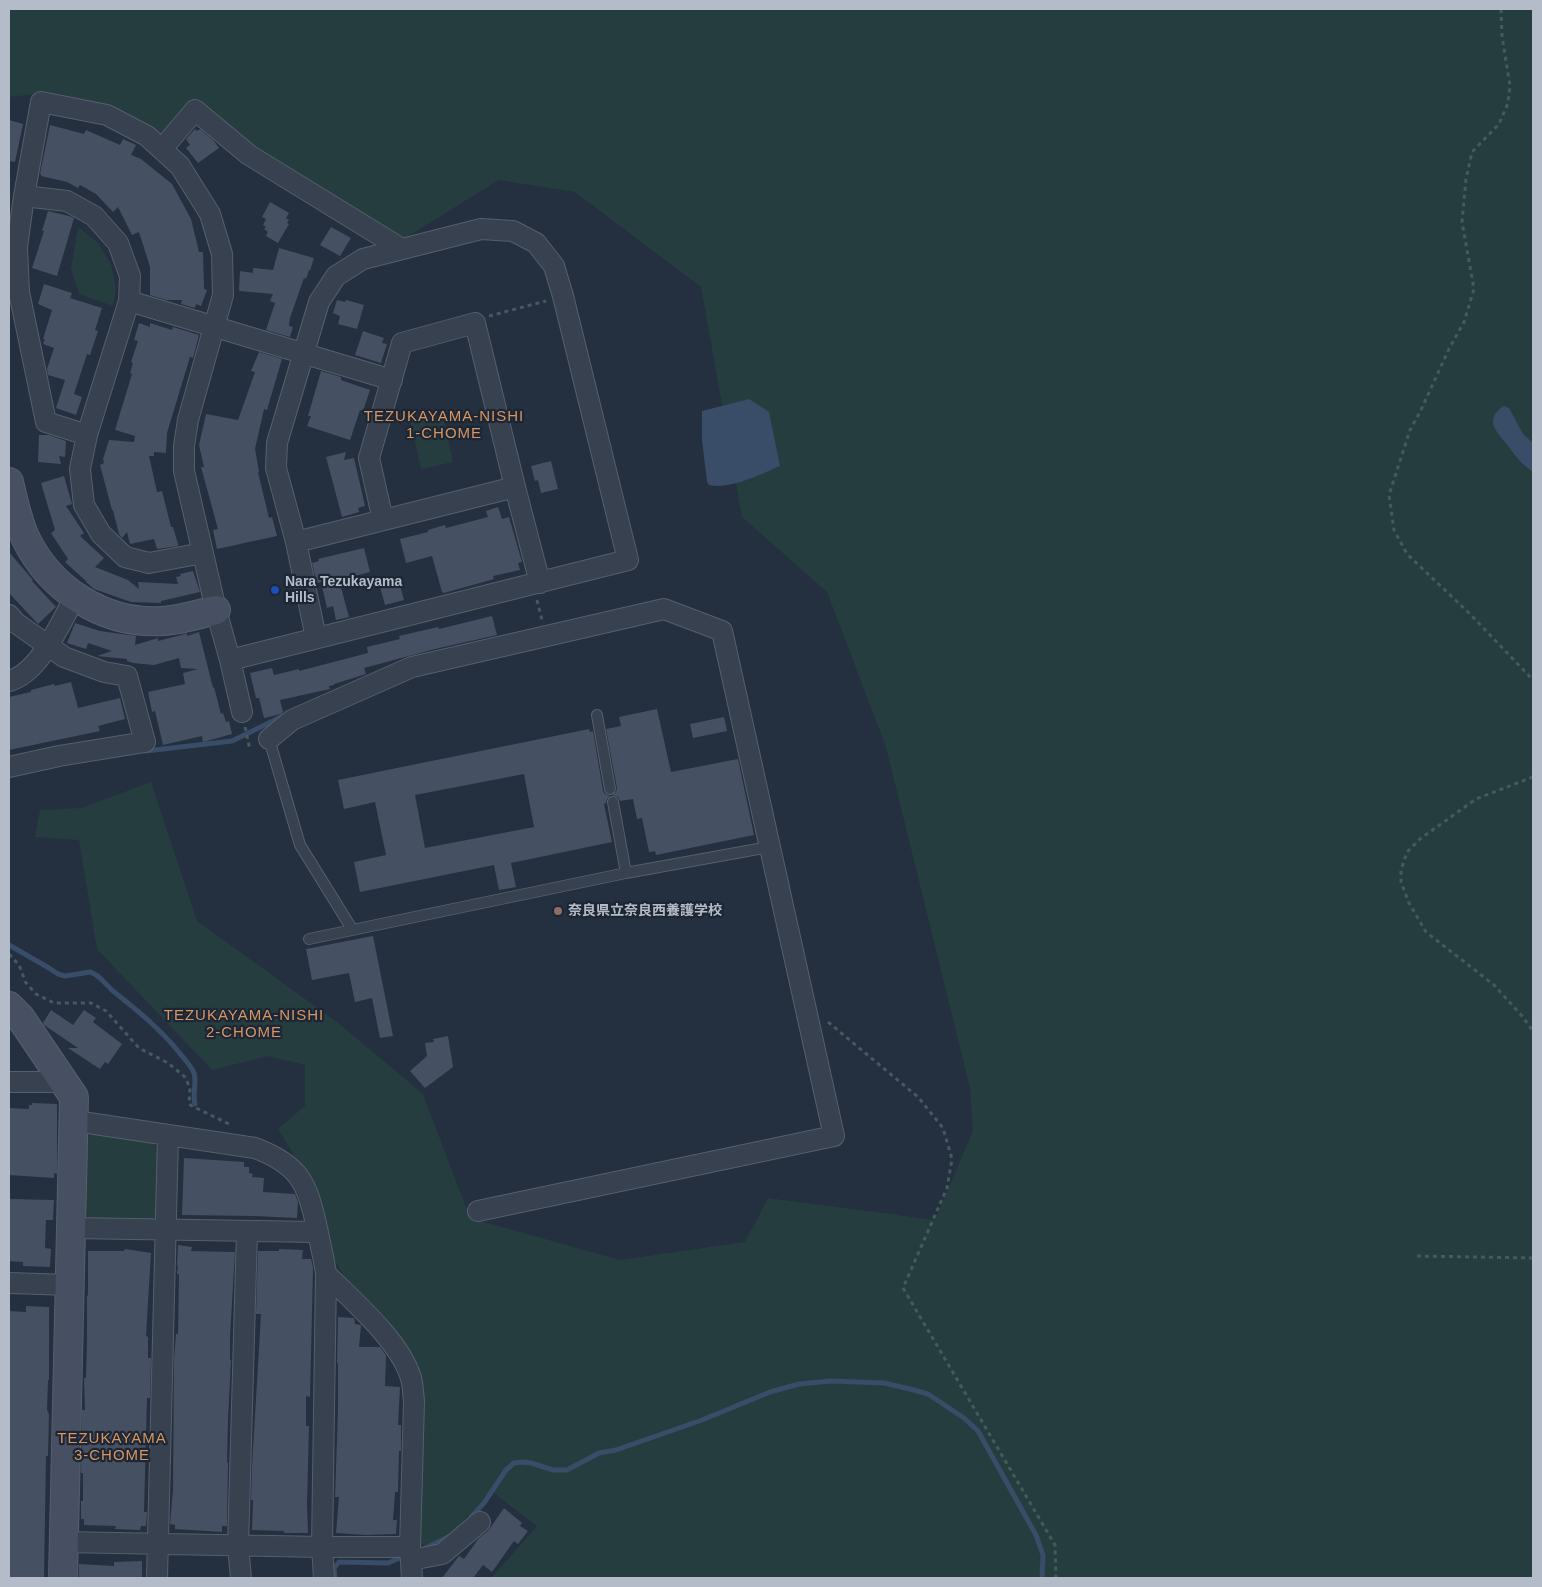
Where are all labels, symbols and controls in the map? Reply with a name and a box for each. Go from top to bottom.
district label: TEZUKAYAMA-NISHI 1-CHOME [362,408,526,443]
place label: Nara Tezukayama Hills [285,574,402,606]
marker: Nara Tezukayama Hills [269,584,281,596]
place label: 奈良県立奈良西養護学校 [568,903,722,919]
marker: 奈良県立奈良西養護学校 [552,905,564,917]
district label: TEZUKAYAMA-NISHI 2-CHOME [162,1007,326,1042]
district label: TEZUKAYAMA 3-CHOME [56,1430,168,1465]

